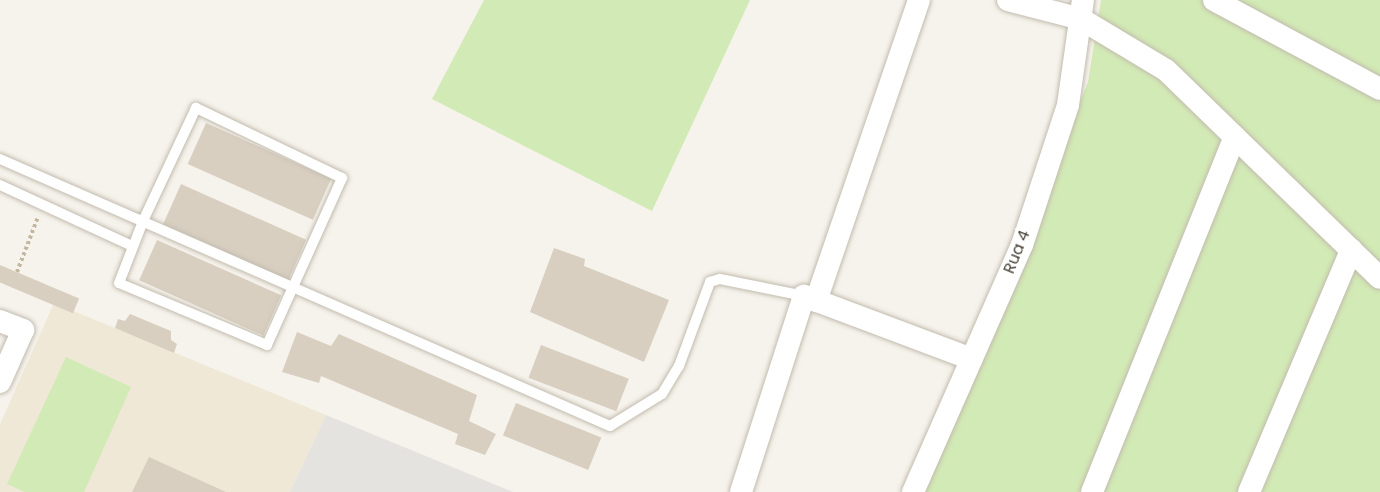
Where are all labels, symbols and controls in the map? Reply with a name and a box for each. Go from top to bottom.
street label: Rua 4 [1000,227,1034,277]

